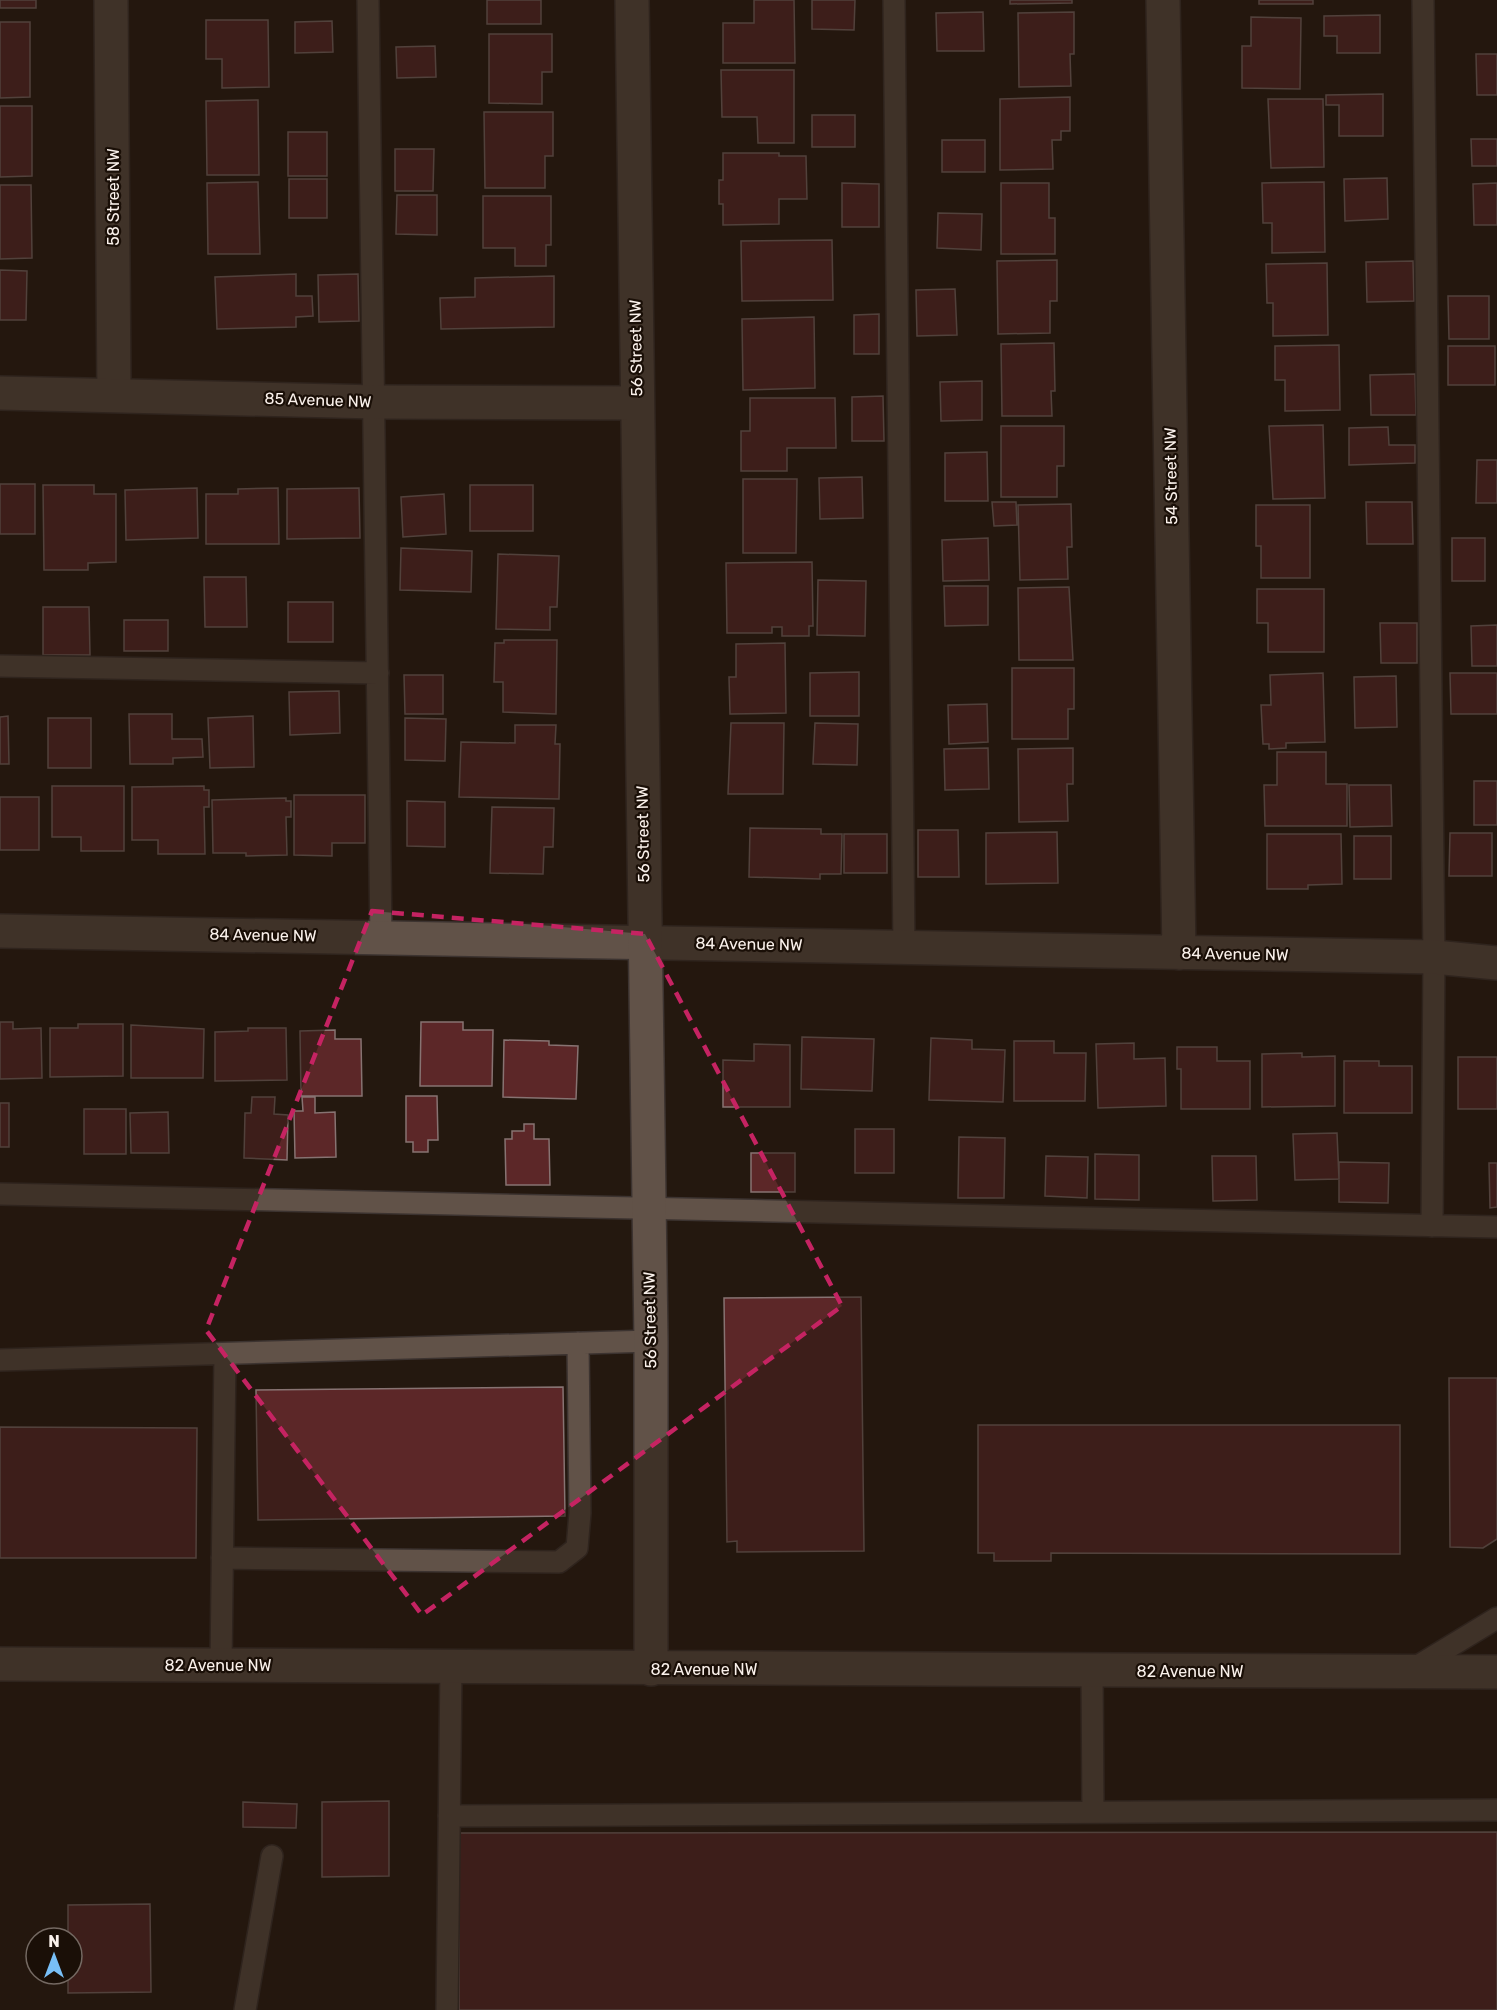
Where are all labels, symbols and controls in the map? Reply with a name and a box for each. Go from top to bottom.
street label: 58 Street NW [104,148,123,246]
street label: 56 Street NW [626,299,646,397]
street label: 85 Avenue NW [264,389,372,411]
street label: 54 Street NW [1161,427,1181,525]
street label: 56 Street NW [633,785,653,883]
street label: 84 Avenue NW [209,925,317,945]
street label: 84 Avenue NW [695,934,803,954]
street label: 84 Avenue NW [1181,944,1289,964]
street label: 56 Street NW [640,1271,660,1369]
street label: 82 Avenue NW [165,1656,272,1675]
street label: 82 Avenue NW [651,1660,758,1679]
street label: 82 Avenue NW [1137,1662,1244,1681]
north arrow [24,1926,84,1986]
text: N [48,1932,60,1951]

